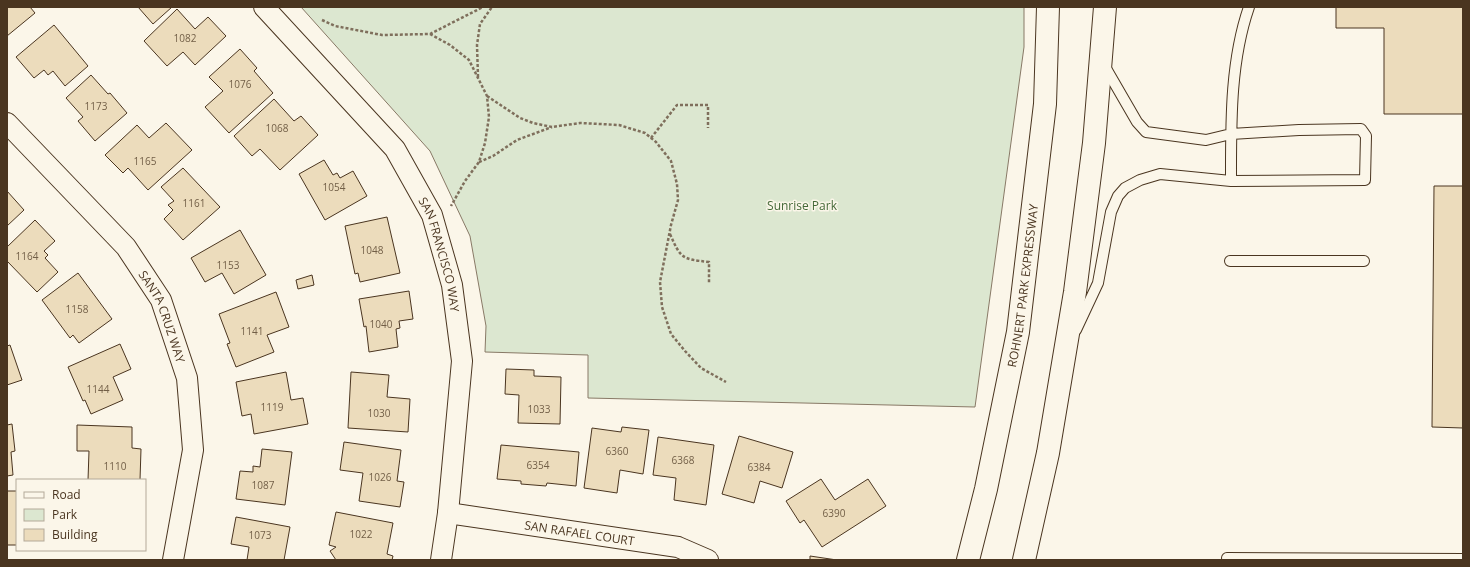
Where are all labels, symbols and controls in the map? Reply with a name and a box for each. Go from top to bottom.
house number: 1082 [174,31,197,45]
house number: 1076 [229,77,252,91]
house number: 1173 [85,99,108,113]
house number: 1068 [266,121,289,135]
house number: 1165 [134,154,157,168]
house number: 1054 [323,180,346,194]
street label: SAN FRANCISCO WAY [415,194,464,313]
house number: 1161 [183,196,205,210]
park label: Sunrise Park [767,197,838,214]
street label: ROHNERT PARK EXPRESSWAY [1003,203,1042,369]
house number: 1048 [361,243,384,257]
house number: 1164 [16,249,39,263]
house number: 1153 [217,258,240,272]
street label: SANTA CRUZ WAY [135,267,190,365]
house number: 1158 [66,302,89,316]
house number: 1040 [370,317,393,331]
house number: 1141 [241,324,263,338]
house number: 1144 [87,382,110,396]
house number: 1119 [261,400,284,414]
house number: 1033 [528,402,551,416]
house number: 1030 [368,406,391,420]
house number: 6360 [606,444,629,458]
house number: 6368 [672,453,695,467]
house number: 6354 [527,458,550,472]
house number: 1110 [104,459,127,473]
house number: 6384 [748,460,771,474]
house number: 1026 [369,470,392,484]
house number: 1087 [252,478,275,492]
legend [16,479,146,551]
text: Road [52,486,81,503]
text: Park [52,506,78,523]
house number: 6390 [823,506,846,520]
street label: SAN RAFAEL COURT [523,516,636,549]
text: Building [52,526,98,543]
house number: 1022 [350,527,373,541]
house number: 1073 [249,528,272,542]

